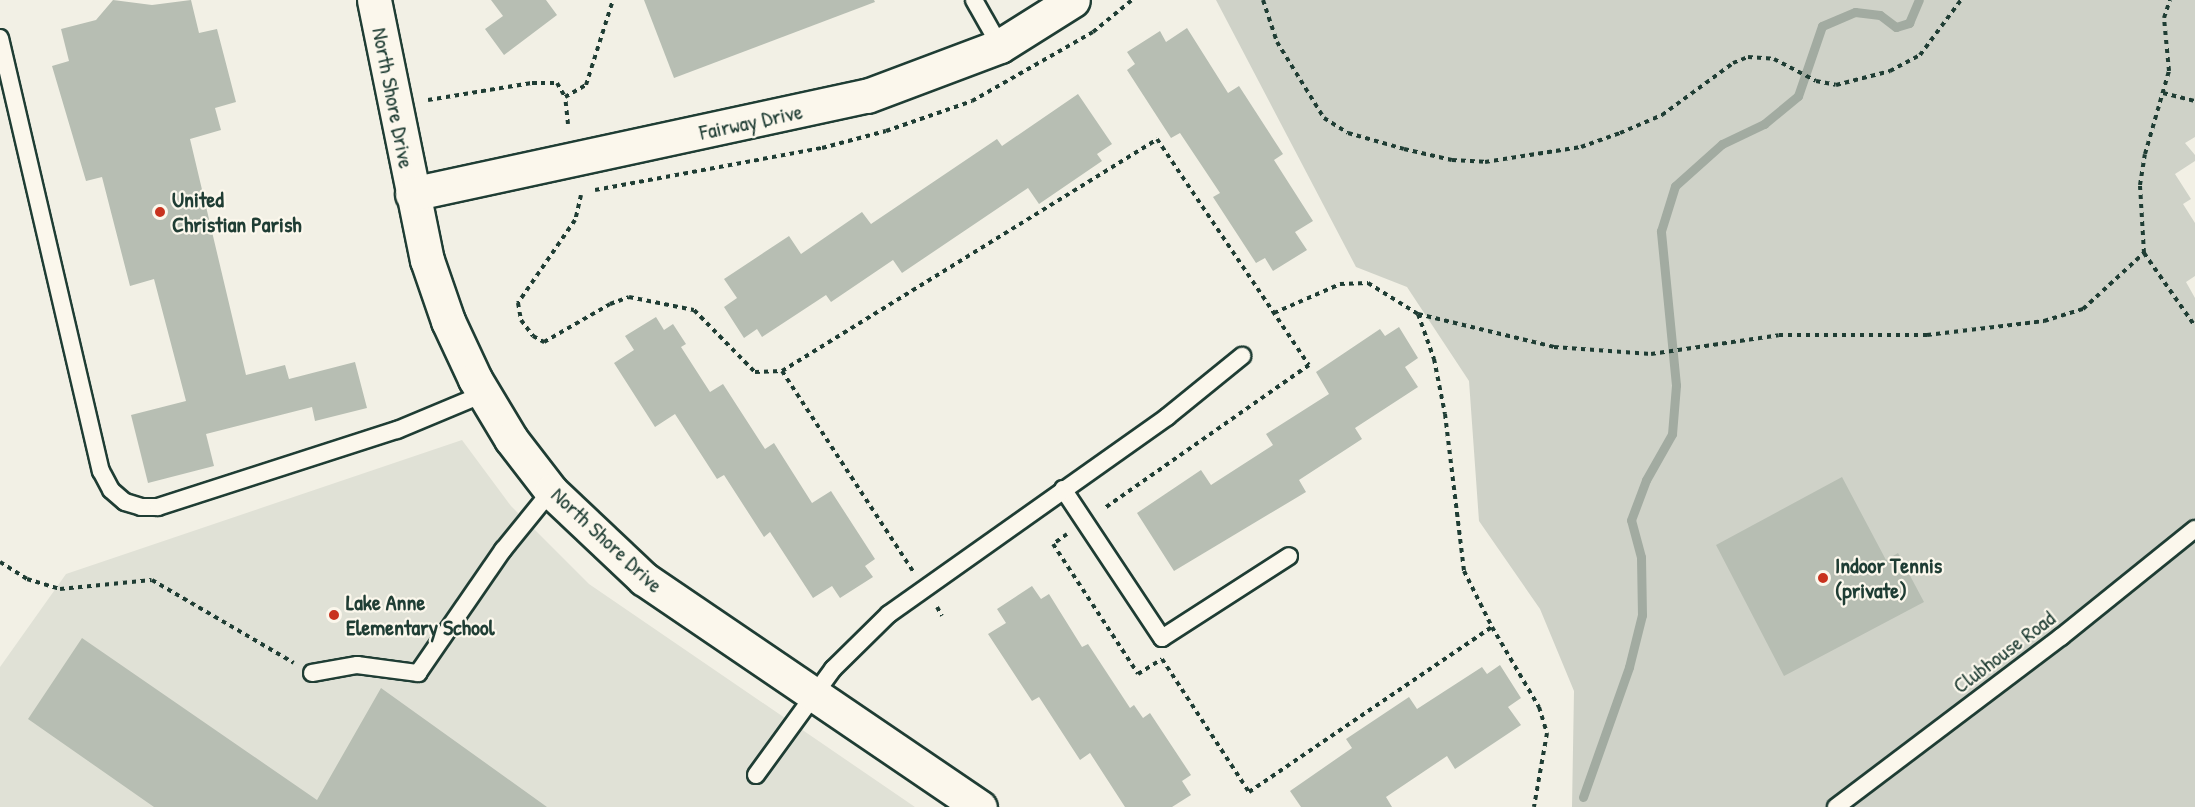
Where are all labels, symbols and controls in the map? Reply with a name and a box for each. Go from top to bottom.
street label: North Shore Drive [366,25,420,171]
street label: Fairway Drive [697,98,805,146]
place label: United Christian Parish [172,186,302,237]
marker: United Christian Parish [153,205,167,219]
street label: North Shore Drive [546,482,668,598]
place label: Indoor Tennis (private) [1835,552,1942,604]
marker: Indoor Tennis (private) [1816,571,1830,585]
place label: Lake Anne Elementary School [346,589,494,640]
street label: Clubhouse Road [1948,605,2060,699]
marker: Lake Anne Elementary School [327,608,341,622]

